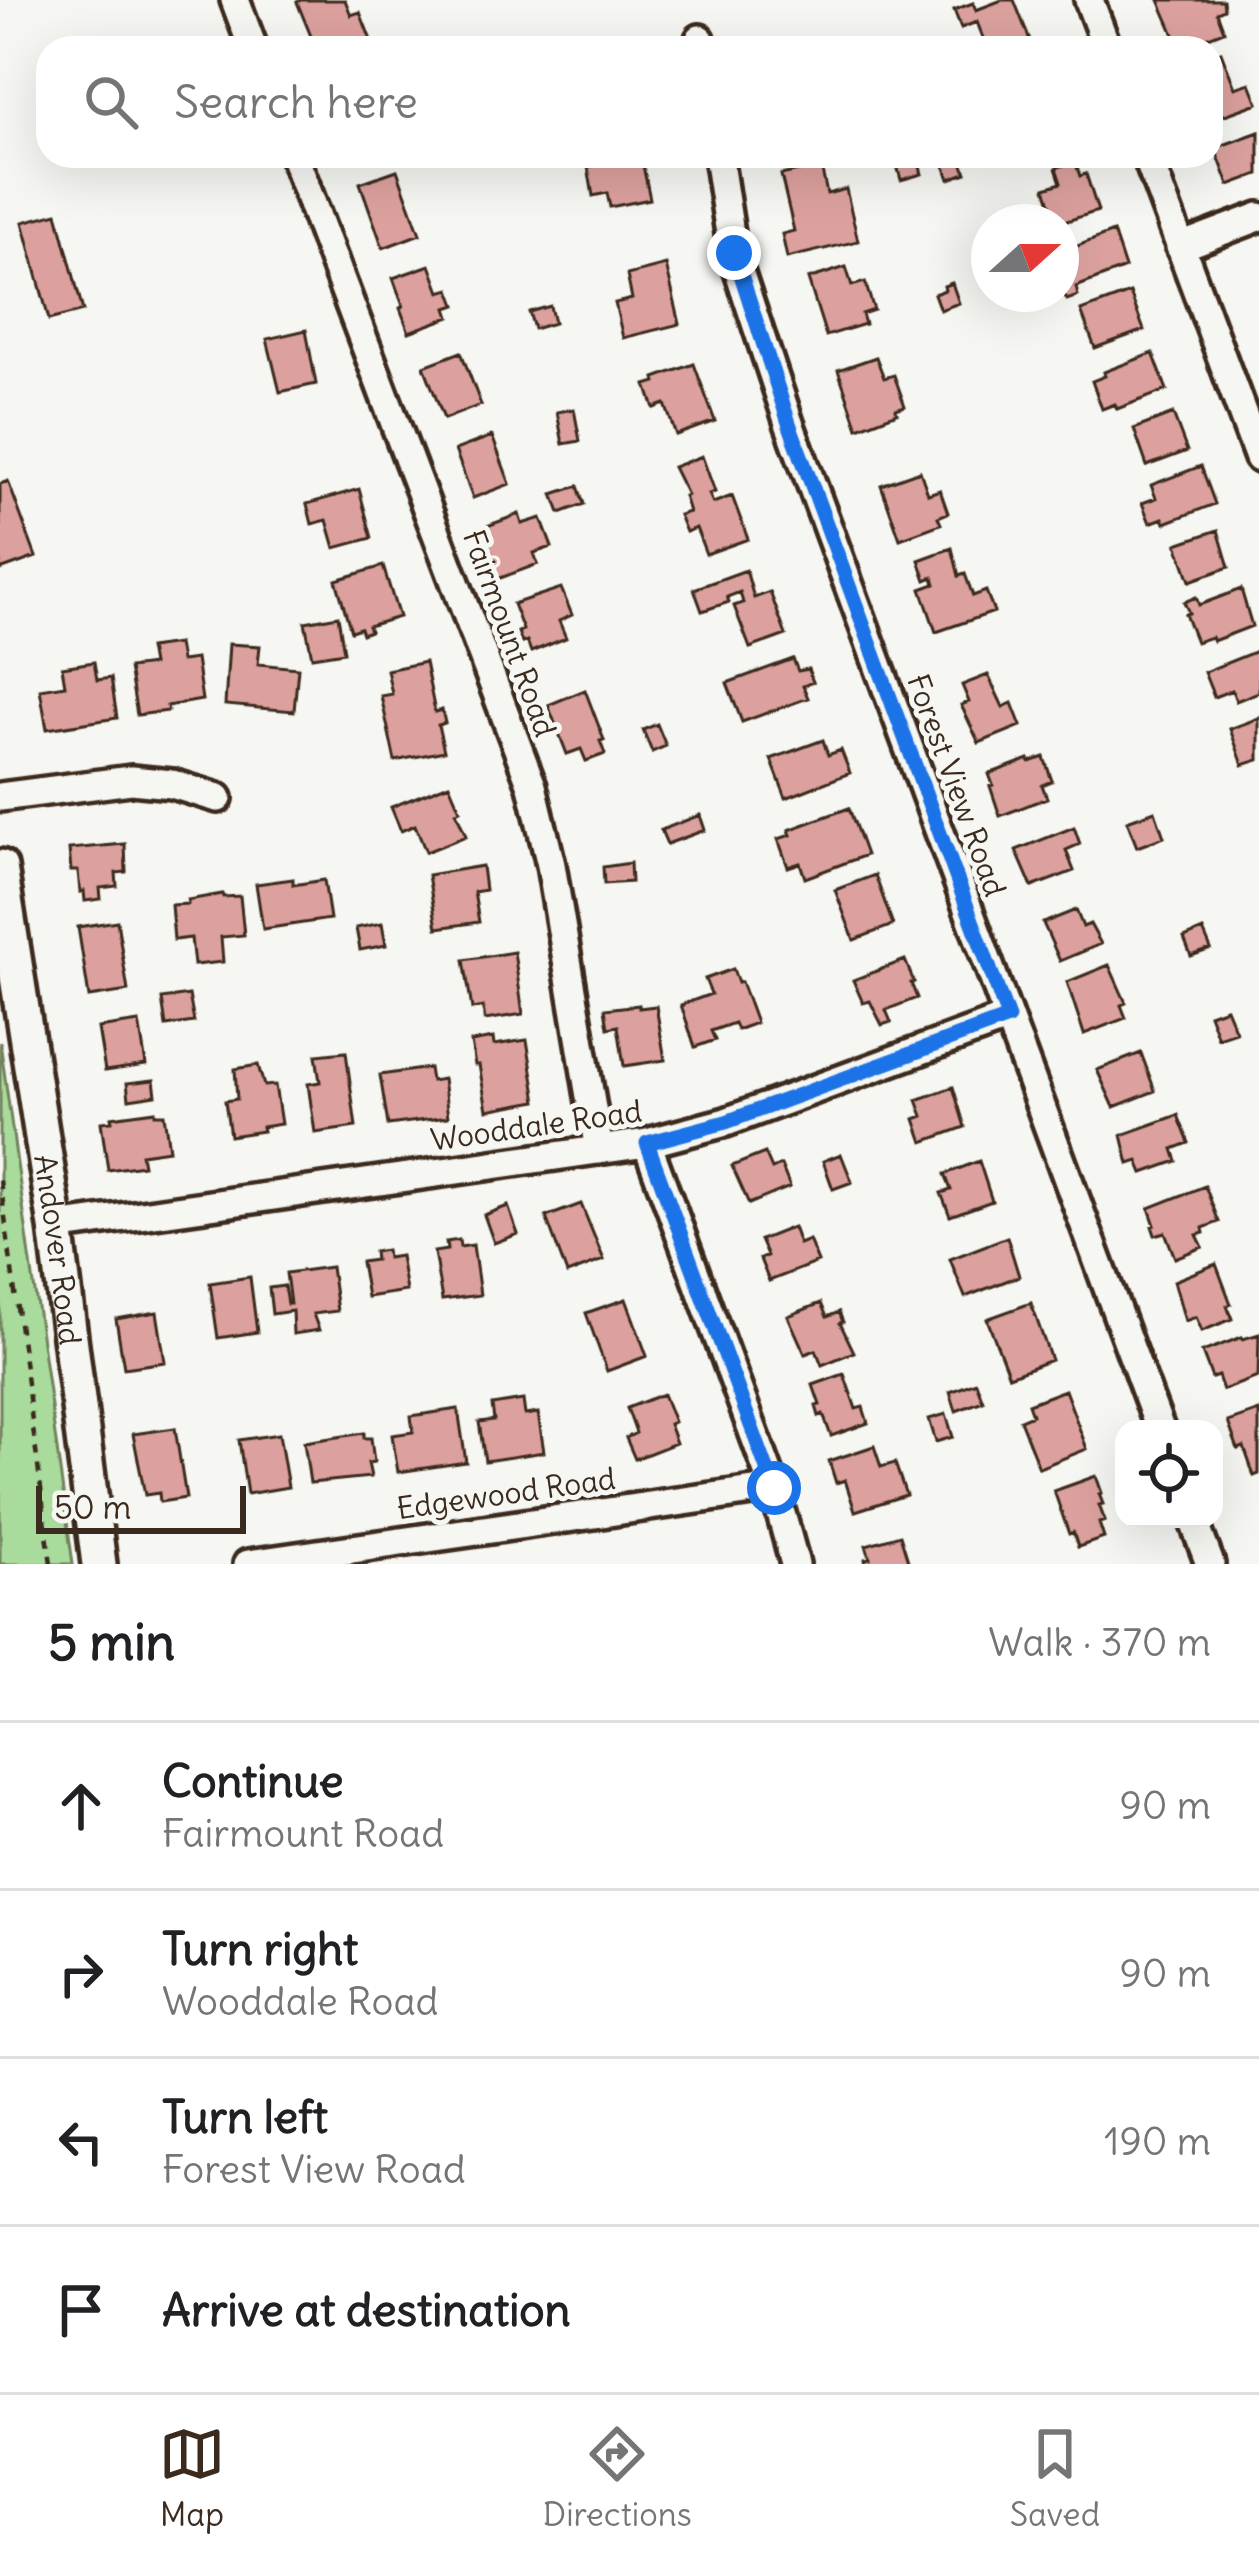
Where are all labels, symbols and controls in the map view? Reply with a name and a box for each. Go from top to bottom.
search box [36,36,1223,168]
icon: search [78,69,144,135]
text: Search here [174,74,418,130]
north arrow [971,204,1079,312]
route end [707,226,761,280]
street label: Fairmount Road [455,525,565,741]
street label: Forest View Road [899,669,1015,901]
street label: Wooddale Road [428,1091,644,1159]
street label: Andover Road [26,1152,90,1347]
map controls [1115,1420,1223,1528]
button: locate [1115,1420,1223,1528]
street label: Edgewood Road [394,1459,618,1527]
route start [747,1461,801,1515]
scale bar [36,1480,246,1533]
text: 50 m [54,1486,131,1528]
text: 5 min [48,1610,175,1674]
text: Walk · 370 m [988,1618,1211,1667]
text: Continue [162,1753,344,1809]
icon: ahead [48,1773,114,1839]
text: 90 m [1119,1781,1211,1830]
text: Fairmount Road [162,1809,444,1858]
text: Turn right [162,1921,358,1977]
icon: right [48,1941,114,2007]
text: 90 m [1119,1949,1211,1998]
text: Wooddale Road [162,1977,439,2026]
text: Turn left [162,2089,328,2145]
icon: left [48,2109,114,2175]
text: 190 m [1104,2117,1211,2166]
text: Forest View Road [162,2145,466,2194]
icon: arrive [48,2277,114,2343]
text: Arrive at destination [162,2282,571,2338]
tab: Map [159,2421,225,2535]
tab: Directions [543,2421,692,2535]
tab: Saved [1010,2421,1100,2535]

